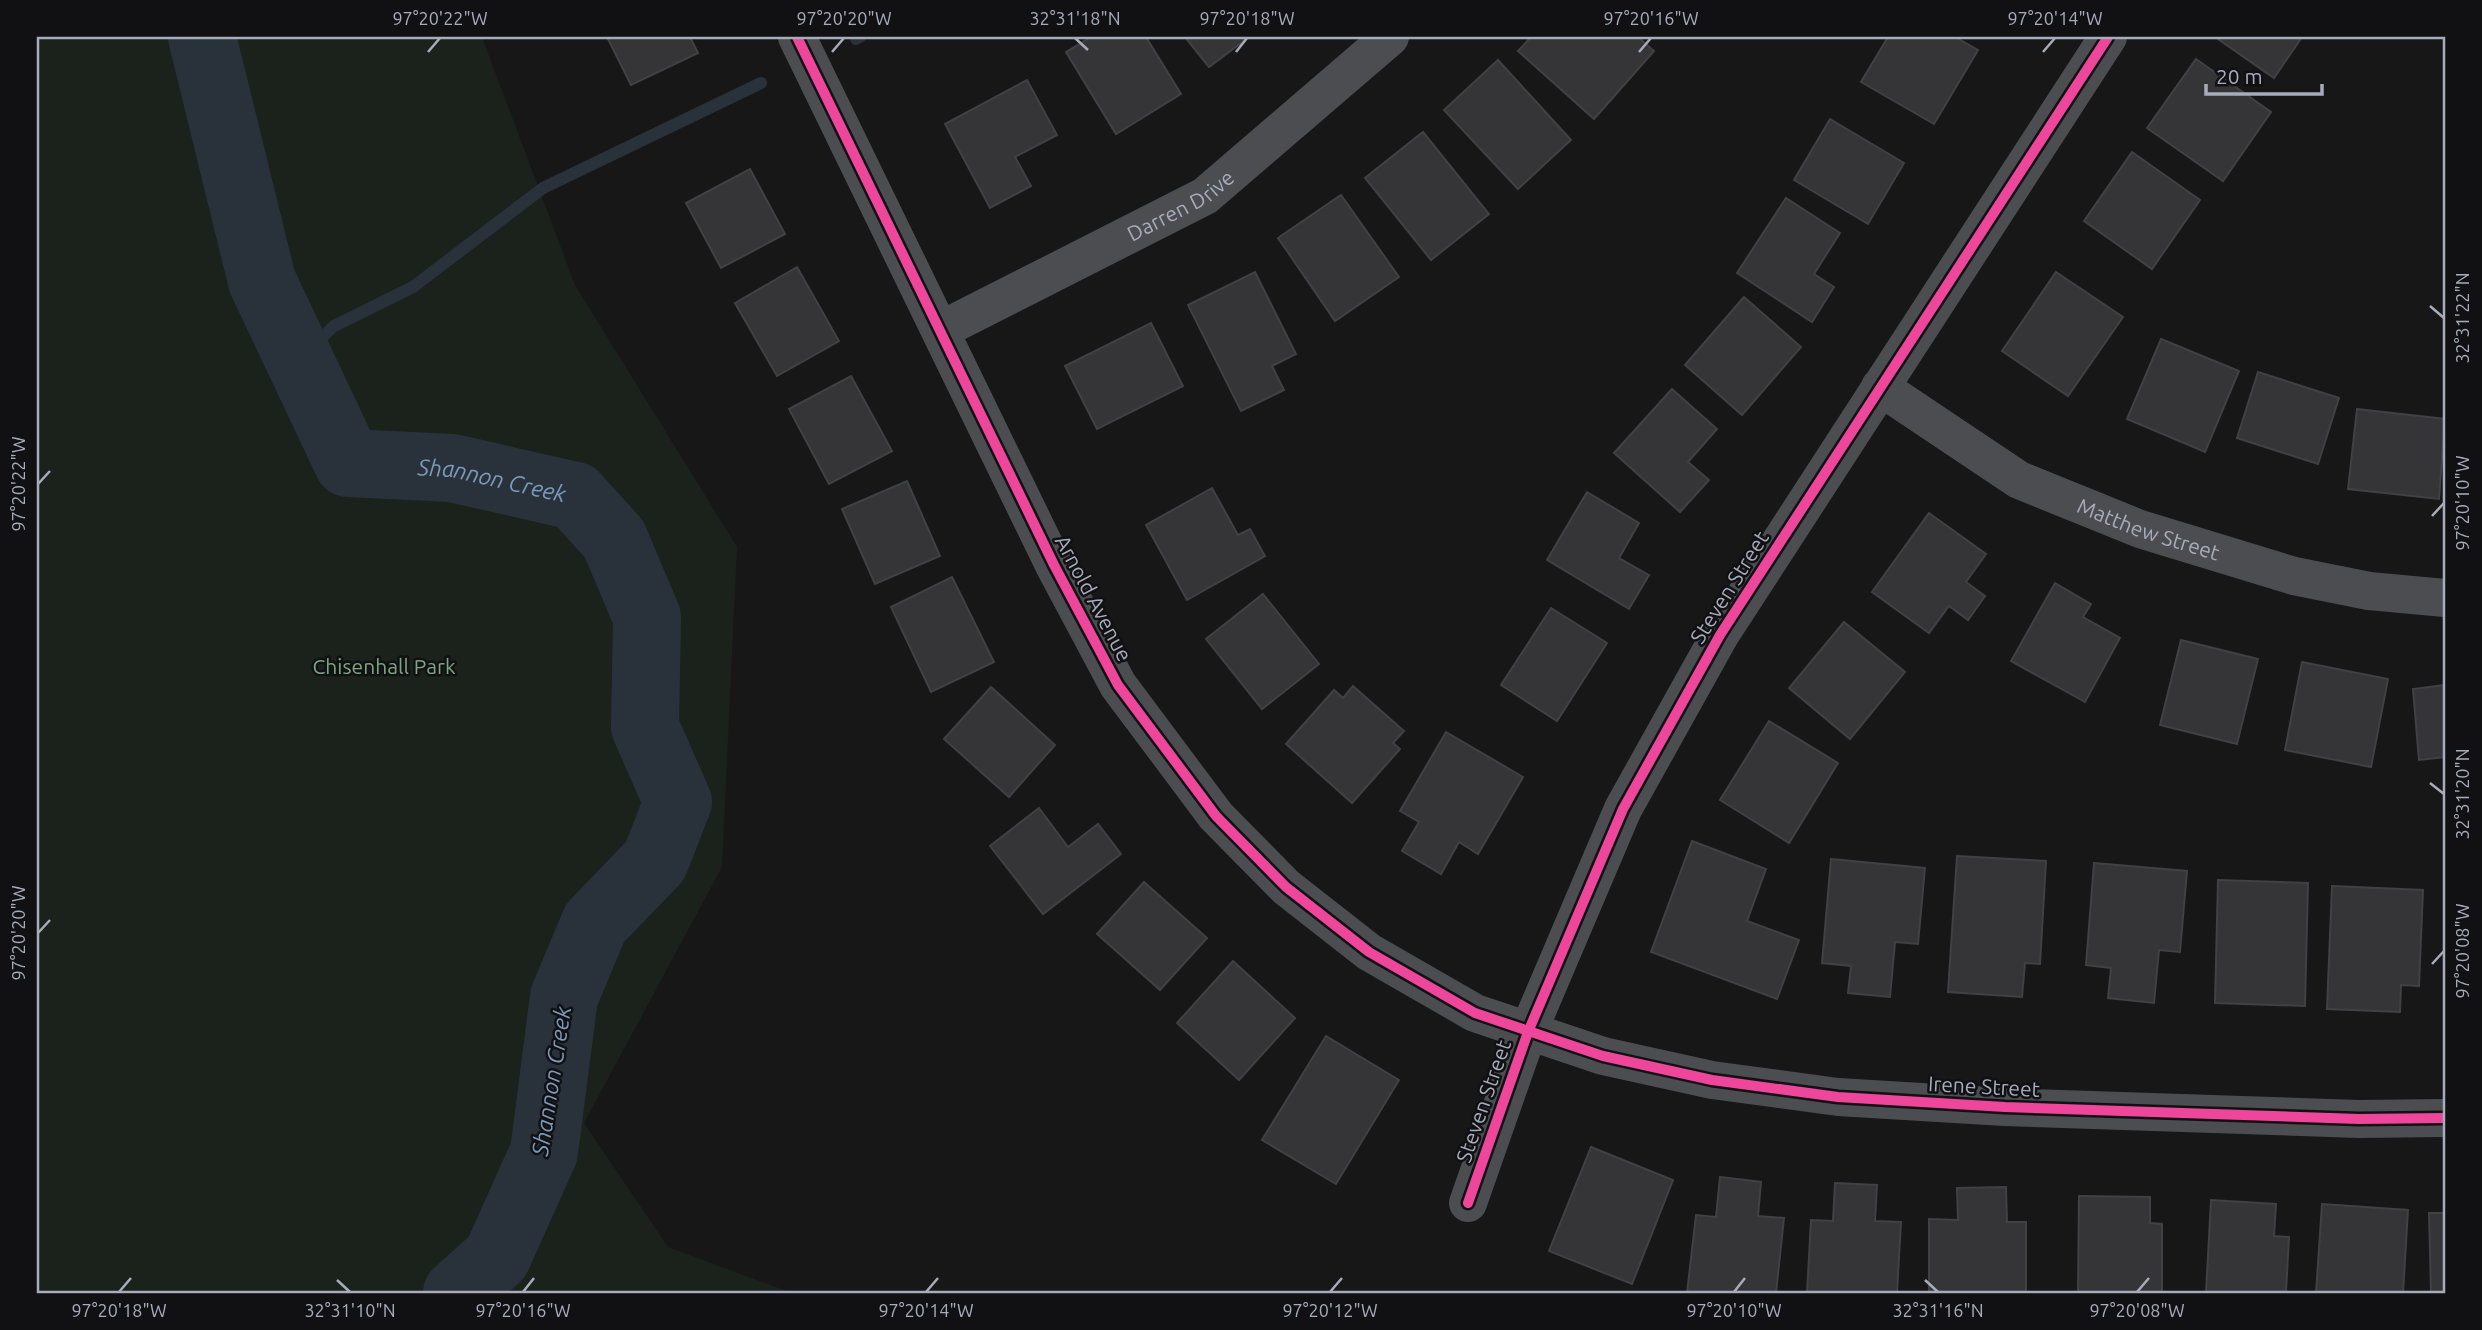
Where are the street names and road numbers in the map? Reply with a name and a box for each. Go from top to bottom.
street label: Darren Drive [1123,165,1238,246]
street label: Matthew Street [2074,493,2223,565]
street label: Steven Street [1685,526,1773,648]
street label: Arnold Avenue [1051,531,1137,665]
street label: Steven Street [1451,1037,1515,1165]
street label: Irene Street [1927,1071,2041,1101]

